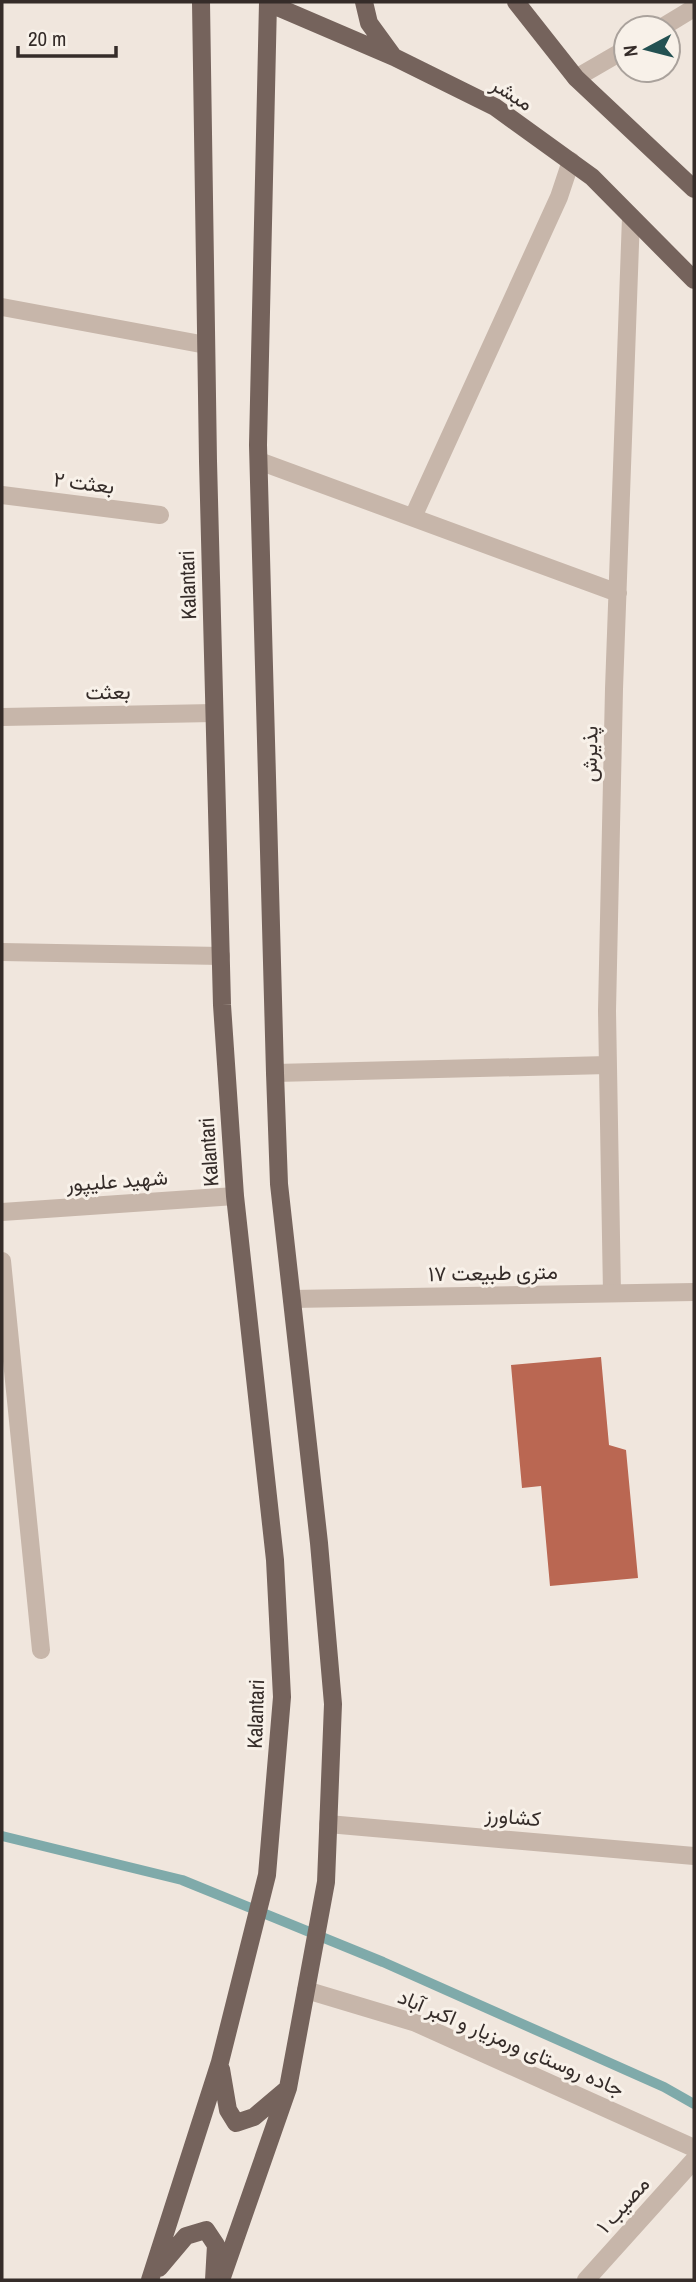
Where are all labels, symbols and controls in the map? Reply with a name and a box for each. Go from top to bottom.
scale bar [18,14,116,58]
north arrow [612,14,682,84]
text: 20 m [28,24,66,53]
text: N [617,44,644,58]
street label: مبشر [485,69,539,118]
street label: بعثت ۲ [52,464,116,501]
street label: Kalantari [172,550,203,620]
street label: بعثت [85,677,131,706]
street label: پذیرش [575,726,604,782]
street label: Kalantari [192,1117,225,1187]
street label: شهید علیپور [64,1162,169,1199]
street label: ۱۷ متری طبیعت [428,1257,558,1288]
street label: Kalantari [240,1679,271,1749]
street label: کشاورز [483,1800,542,1833]
street label: جاده روستای ورمزیار و اکبر آباد [394,1982,629,2103]
street label: مصیب ۱ [589,2170,656,2239]

